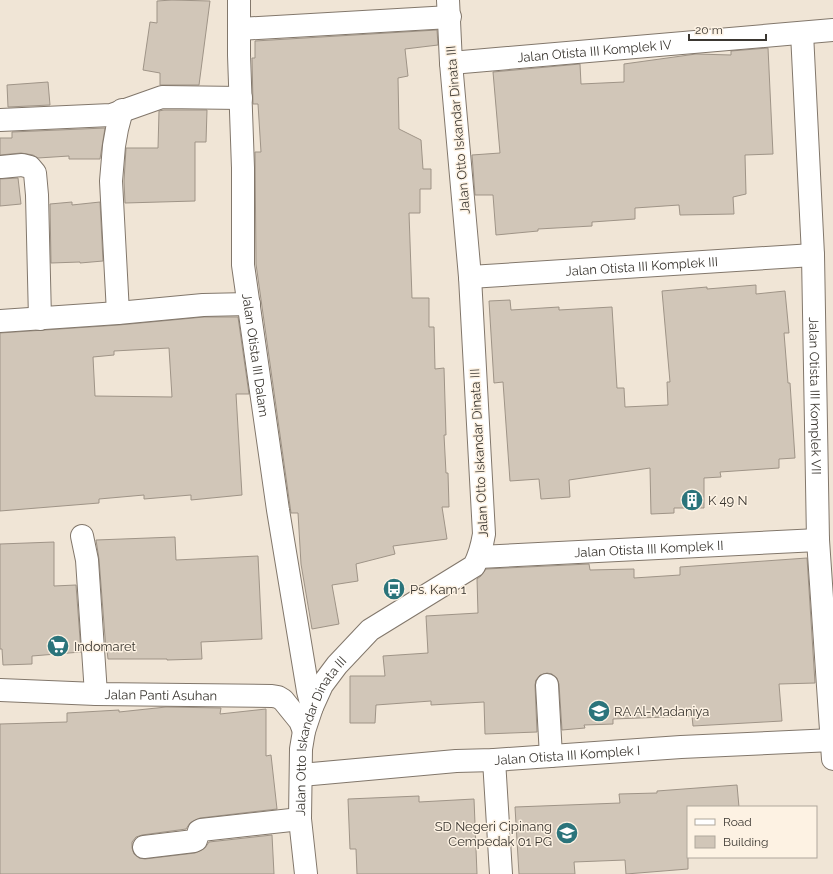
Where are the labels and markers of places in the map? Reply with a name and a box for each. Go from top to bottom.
building icon: K 49 N [679,487,705,513]
place label: K 49 N [708,493,748,508]
bus stop icon: Ps. Kam 1 [381,576,407,602]
place label: Ps. Kam 1 [410,582,467,597]
supermarket icon: Indomaret [45,633,71,659]
place label: Indomaret [74,639,137,654]
school or university icon: RA Al-Madaniya [586,698,612,724]
place label: RA Al-Madaniya [614,704,709,719]
place label: SD Negeri Cipinang Cempedak 01 PG [435,819,552,849]
school or university icon: SD Negeri Cipinang Cempedak 01 PG [554,820,580,846]

